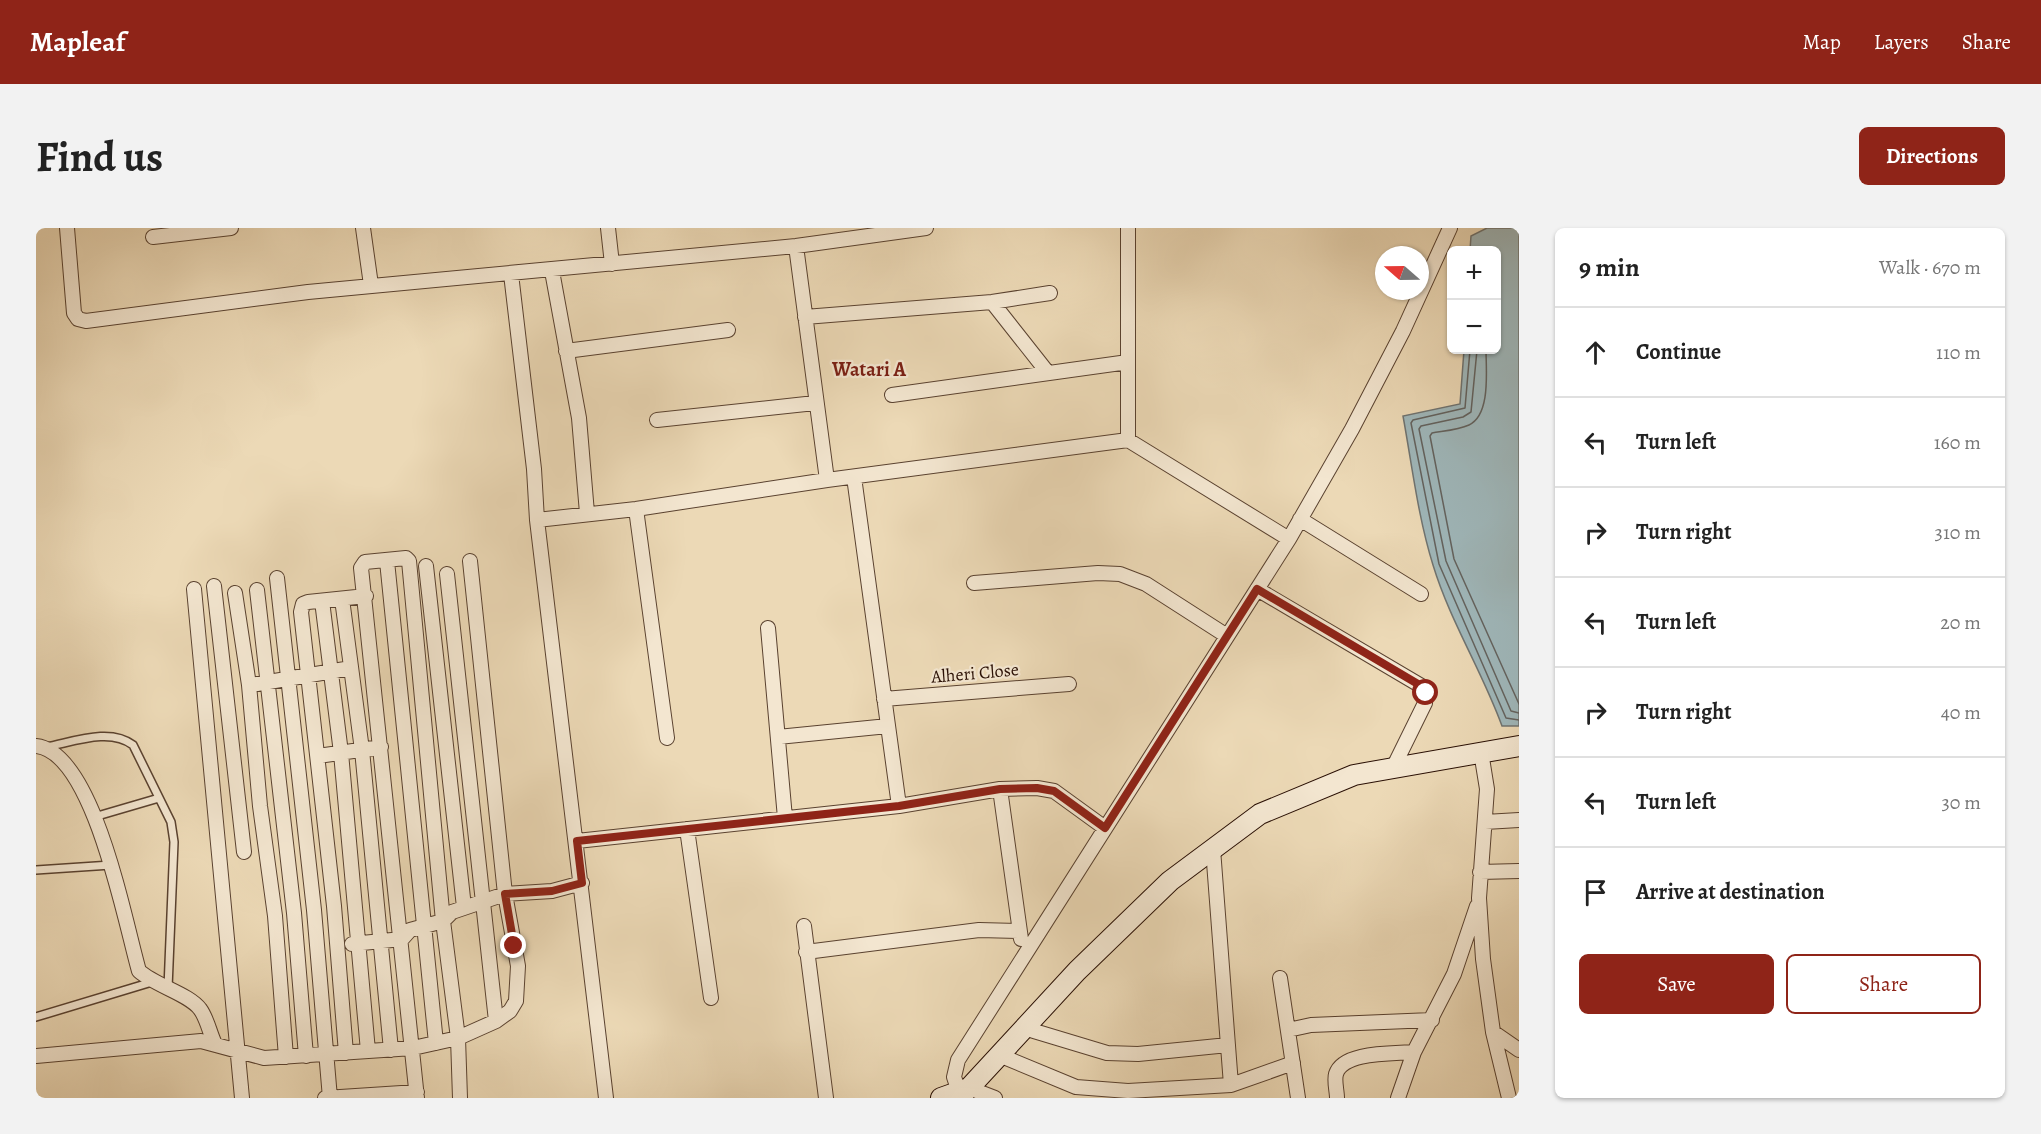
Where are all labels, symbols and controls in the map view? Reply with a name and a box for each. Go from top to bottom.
text: Mapleaf [30,23,125,61]
text: Map [1802,28,1841,56]
text: Layers [1874,28,1929,56]
text: Share [1962,28,2011,56]
button: Directions [1859,127,2005,185]
text: Find us [36,128,163,185]
north arrow [1375,246,1429,300]
map controls [1447,246,1501,354]
button: + [1447,246,1501,300]
text: 9 min [1579,250,1640,285]
text: Walk · 670 m [1879,254,1981,281]
button: − [1447,300,1501,354]
icon: ahead [1579,336,1612,369]
text: Continue [1636,337,1721,367]
text: 110 m [1936,339,1981,366]
district label: Watari A [831,356,906,383]
icon: left [1579,426,1612,459]
text: Turn left [1636,427,1716,457]
text: 160 m [1934,429,1981,456]
icon: right [1579,516,1612,549]
text: Turn right [1636,517,1732,547]
text: 310 m [1935,519,1981,546]
icon: left [1579,606,1612,639]
text: Turn left [1636,607,1716,637]
text: 20 m [1940,609,1981,636]
street label: Alheri Close [929,657,1020,689]
route start [1412,679,1438,705]
icon: right [1579,696,1612,729]
text: Turn right [1636,697,1732,727]
text: 40 m [1941,699,1981,726]
icon: left [1579,786,1612,819]
text: Turn left [1636,787,1716,817]
text: 30 m [1941,789,1981,816]
icon: arrive [1579,876,1612,909]
text: Arrive at destination [1636,877,1825,907]
route end [500,932,526,958]
button: Save [1579,954,1774,1014]
button: Share [1786,954,1981,1014]

